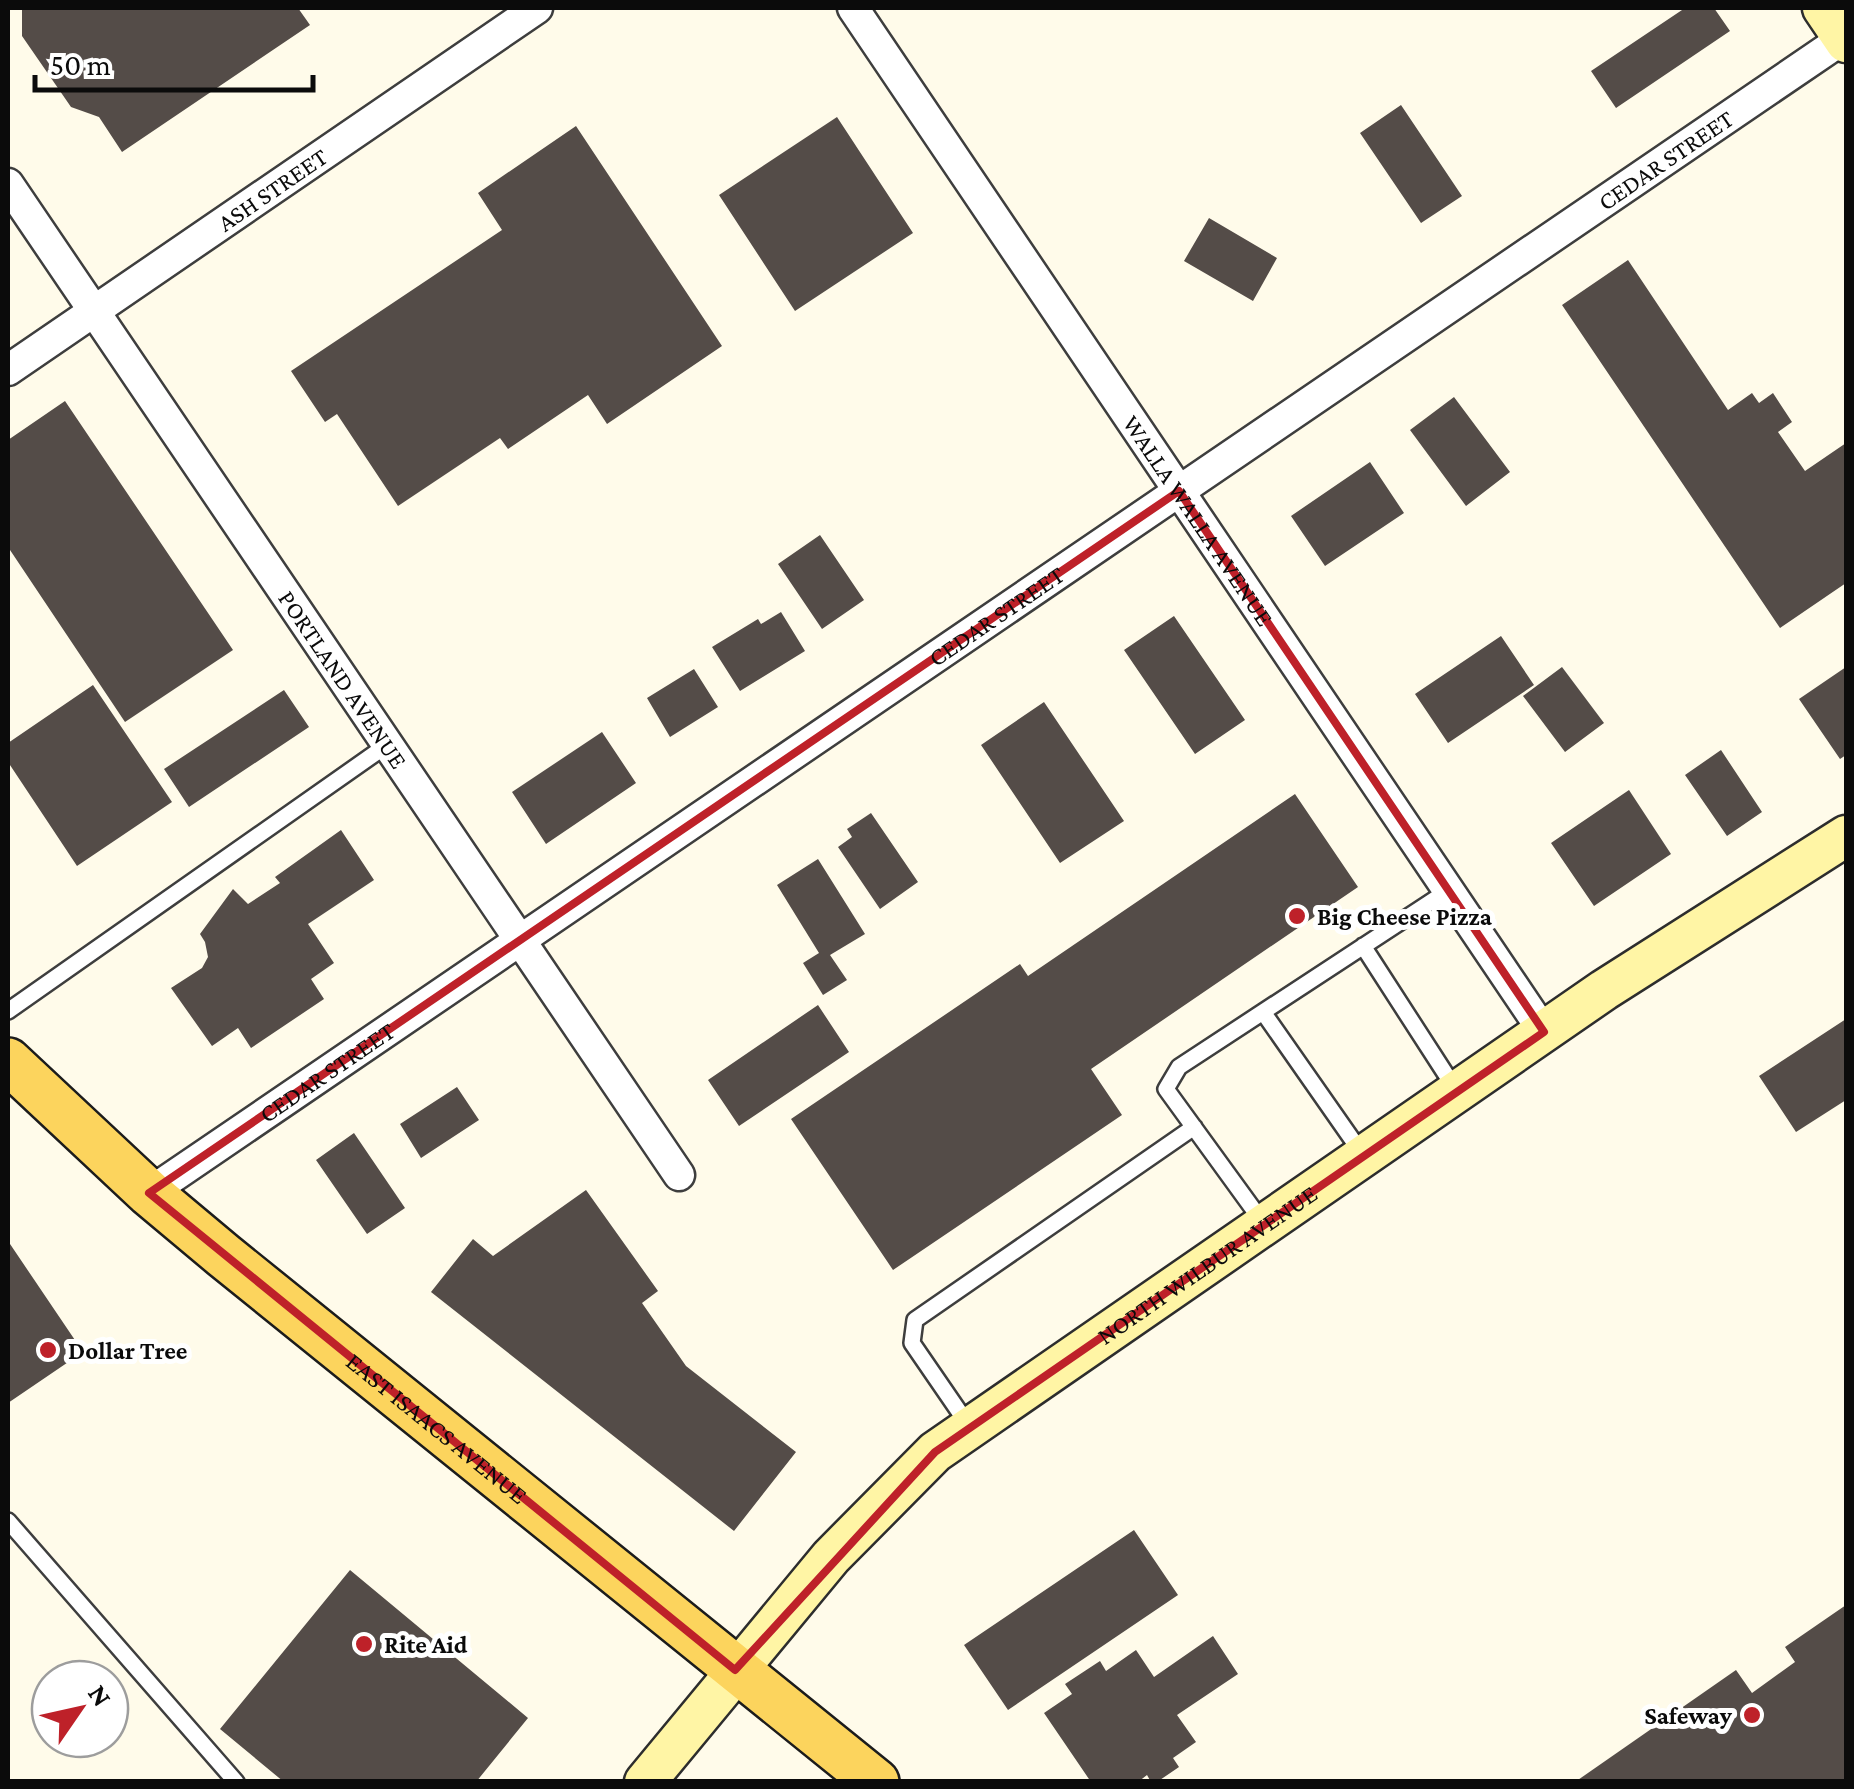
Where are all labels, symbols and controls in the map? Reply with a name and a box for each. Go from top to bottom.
scale bar [35,30,312,92]
text: 50 m [50,48,111,81]
street label: CEDAR STREET [1593,104,1738,215]
street label: ASH STREET [212,142,332,236]
street label: WALLA WALLA AVENUE [1118,410,1279,631]
street label: CEDAR STREET [923,560,1069,671]
street label: PORTLAND AVENUE [274,585,413,773]
place label: Big Cheese Pizza [1317,903,1493,930]
marker: Big Cheese Pizza [1286,905,1308,927]
street label: CEDAR STREET [254,1016,400,1127]
street label: NORTH WILBUR AVENUE [1092,1179,1322,1349]
place label: Dollar Tree [68,1337,187,1364]
marker: Dollar Tree [37,1339,59,1361]
street label: EAST ISAACS AVENUE [342,1347,533,1509]
place label: Rite Aid [384,1631,468,1658]
marker: Rite Aid [353,1633,375,1655]
north arrow [30,1659,130,1759]
text: N [82,1679,119,1712]
place label: Safeway [1644,1702,1733,1729]
marker: Safeway [1741,1704,1763,1726]

